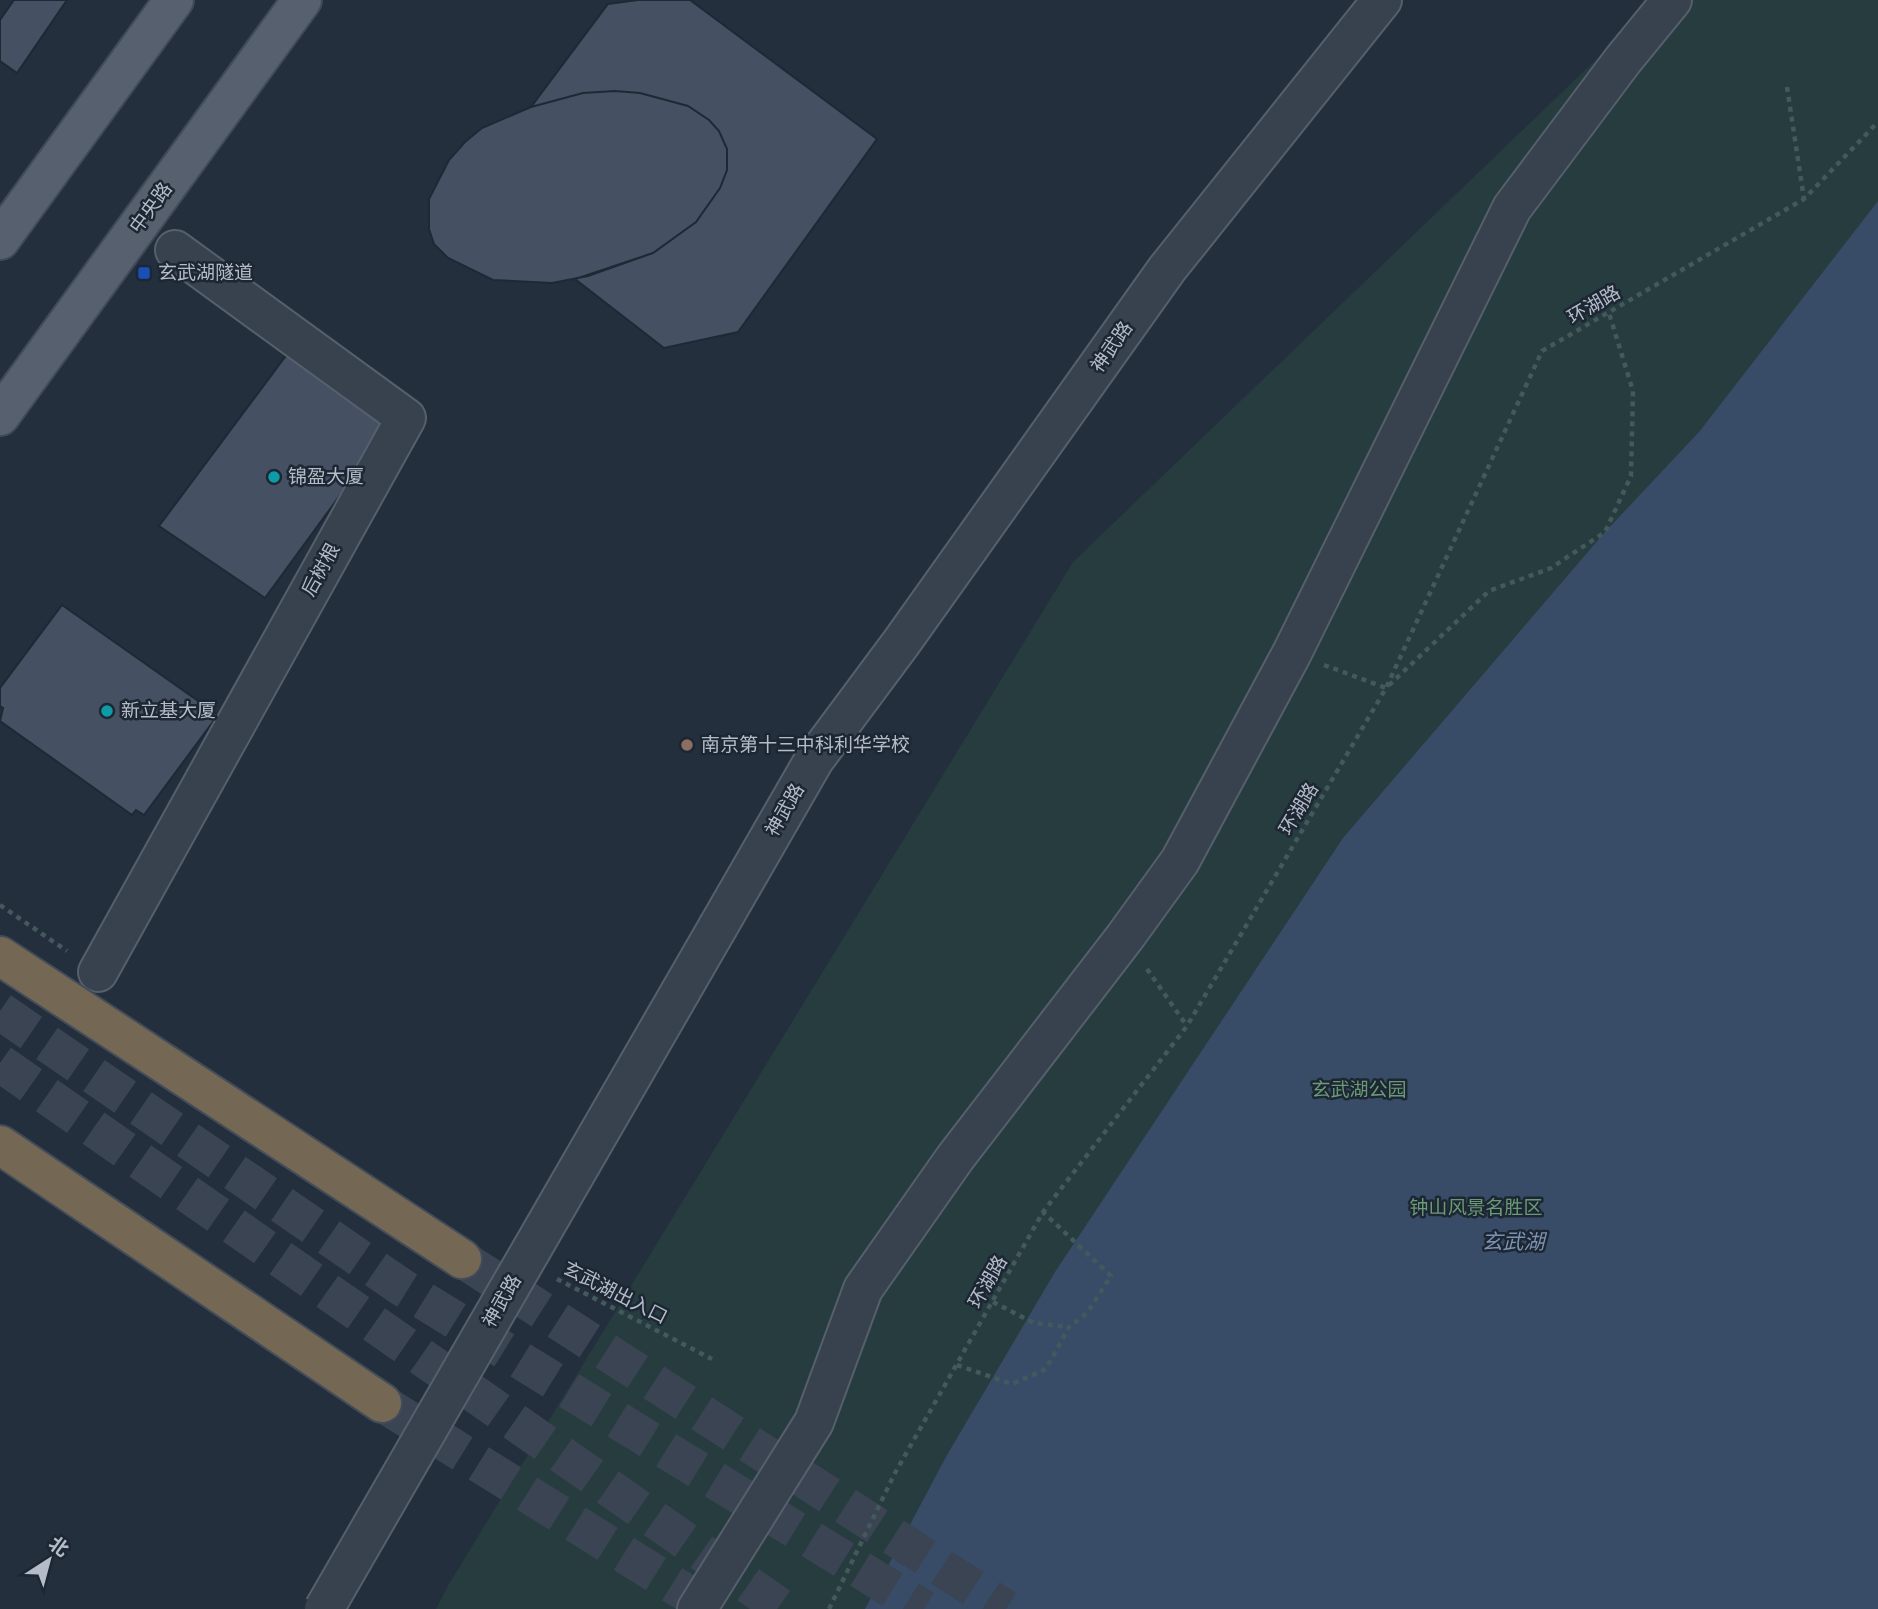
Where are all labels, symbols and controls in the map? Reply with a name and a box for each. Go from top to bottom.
street label: 中央路 [124,177,178,239]
place label: 玄武湖隧道 [158,260,253,286]
marker: 玄武湖隧道 [136,265,152,281]
street label: 环湖路 [1563,279,1625,331]
street label: 神武路 [1085,316,1139,378]
place label: 锦盈大厦 [288,464,364,490]
marker: 锦盈大厦 [266,469,282,485]
street label: 后树根 [296,539,346,601]
place label: 新立基大厦 [121,698,216,724]
marker: 新立基大厦 [99,703,115,719]
place label: 南京第十三中科利华学校 [701,732,910,758]
marker: 南京第十三中科利华学校 [679,737,695,753]
street label: 环湖路 [1273,778,1325,840]
street label: 神武路 [759,779,811,841]
park label: 玄武湖公园 [1311,1077,1407,1103]
park label: 钟山风景名胜区 [1409,1195,1543,1221]
water label: 玄武湖 [1482,1228,1547,1256]
street label: 环湖路 [962,1251,1014,1313]
street label: 玄武湖出入口 [558,1256,672,1330]
street label: 神武路 [476,1270,528,1332]
north arrow [14,1525,84,1595]
text: 北 [43,1531,74,1563]

